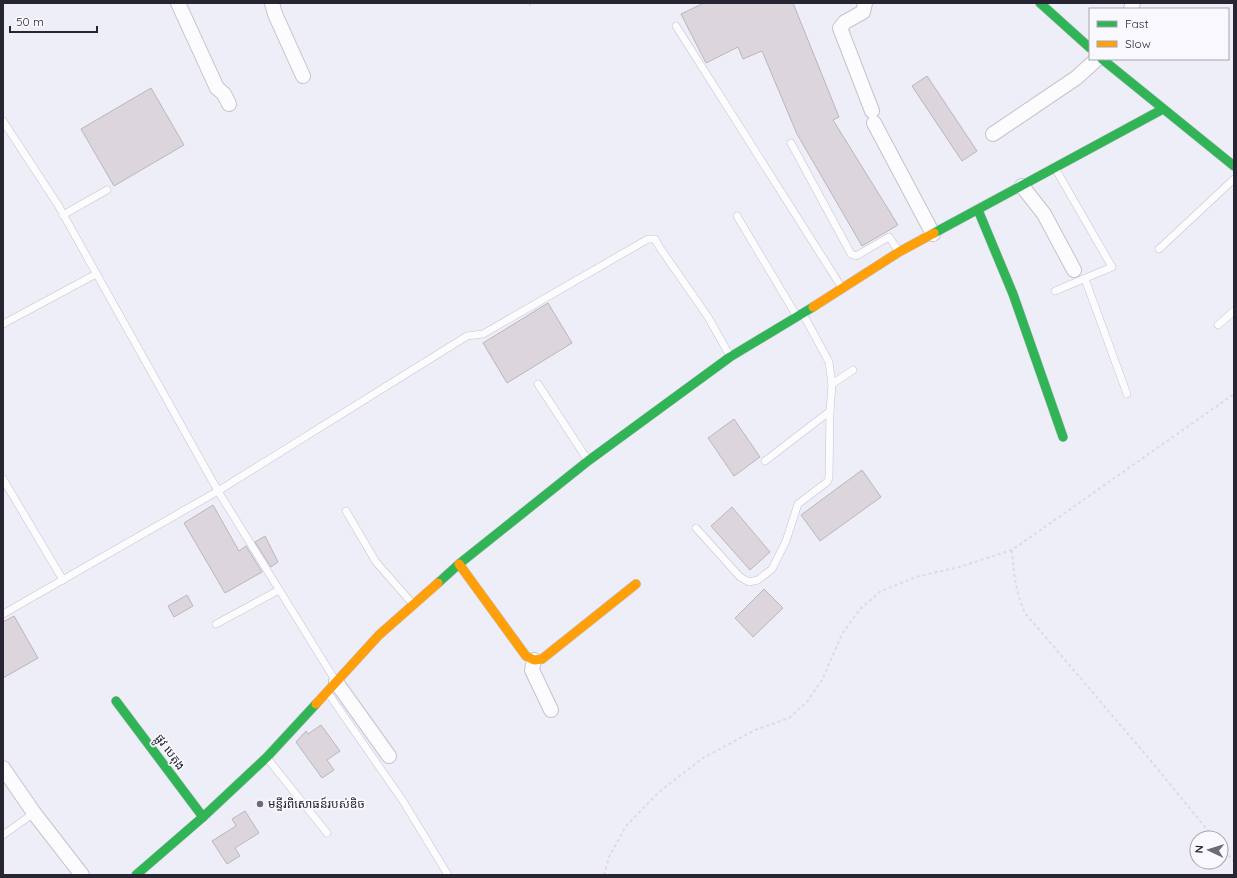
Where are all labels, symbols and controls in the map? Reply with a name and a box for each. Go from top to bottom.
scale bar [10,8,97,34]
legend [1089,8,1229,60]
text: 50 m [16,14,44,29]
text: Fast [1125,16,1149,31]
text: Slow [1125,36,1151,51]
street label: ផ្លូវ បេតុង [149,731,189,775]
place label: មន្ទីរពិសោធន៍របស់ឌិច [268,796,365,811]
marker: មន្ទីរពិសោធន៍របស់ឌិច [255,799,265,809]
north arrow [1189,830,1229,870]
text: N [1192,845,1206,854]

